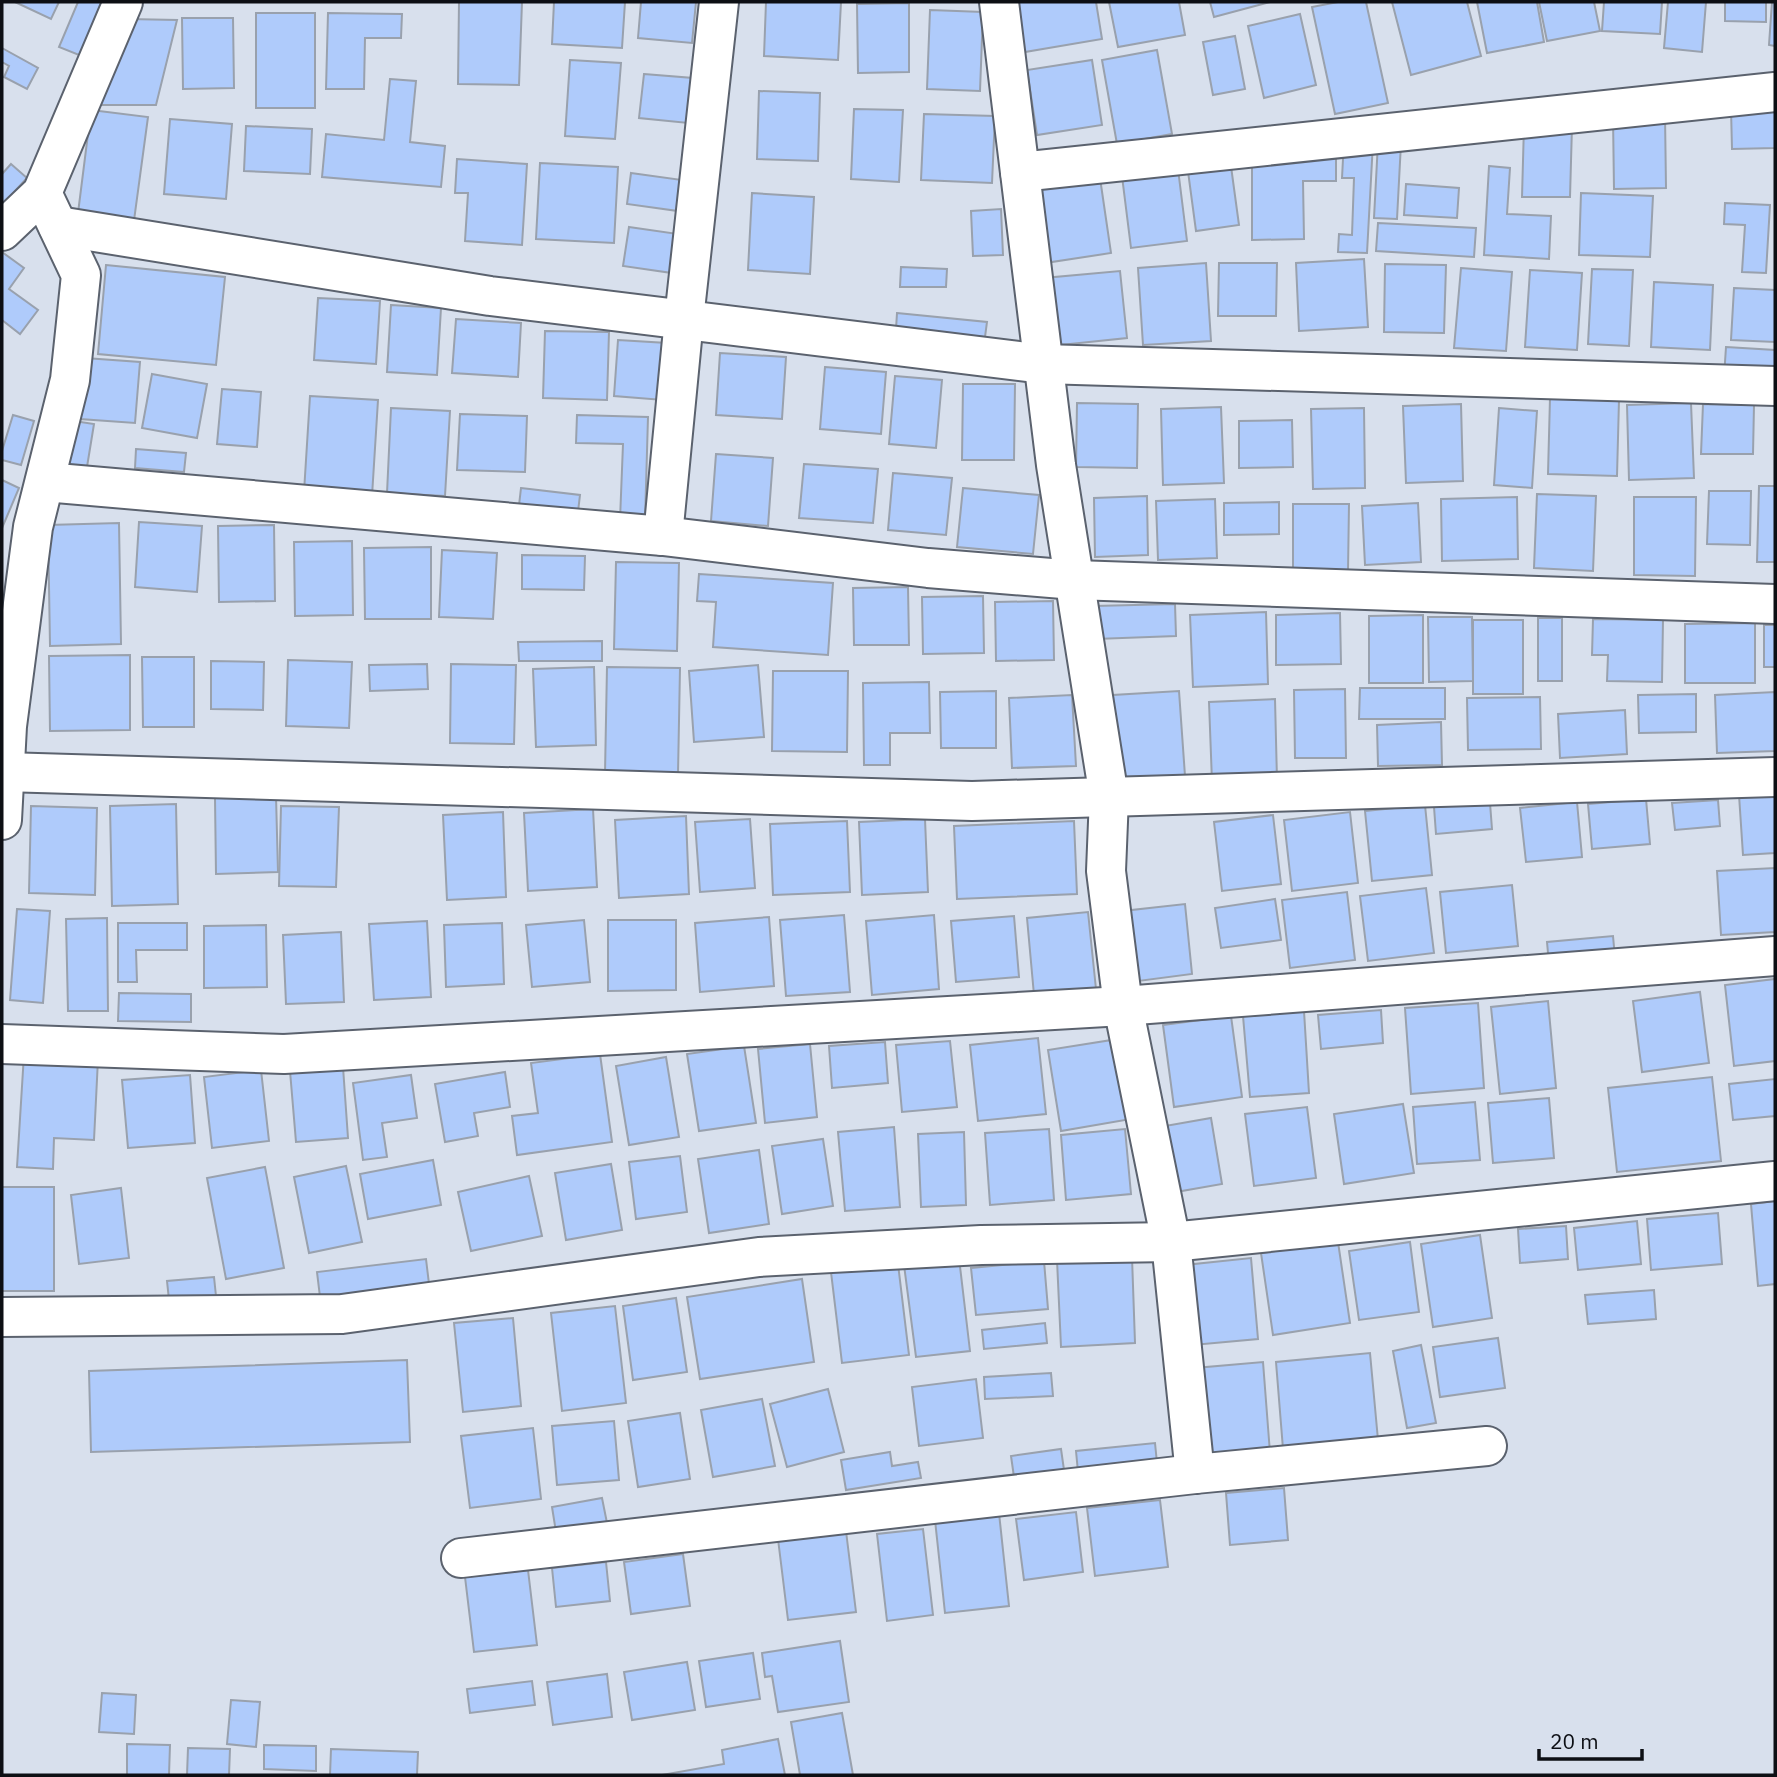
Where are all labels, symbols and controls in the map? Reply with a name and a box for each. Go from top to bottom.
scale bar [1539,1718,1642,1762]
text: 20 m [1550,1727,1599,1755]

